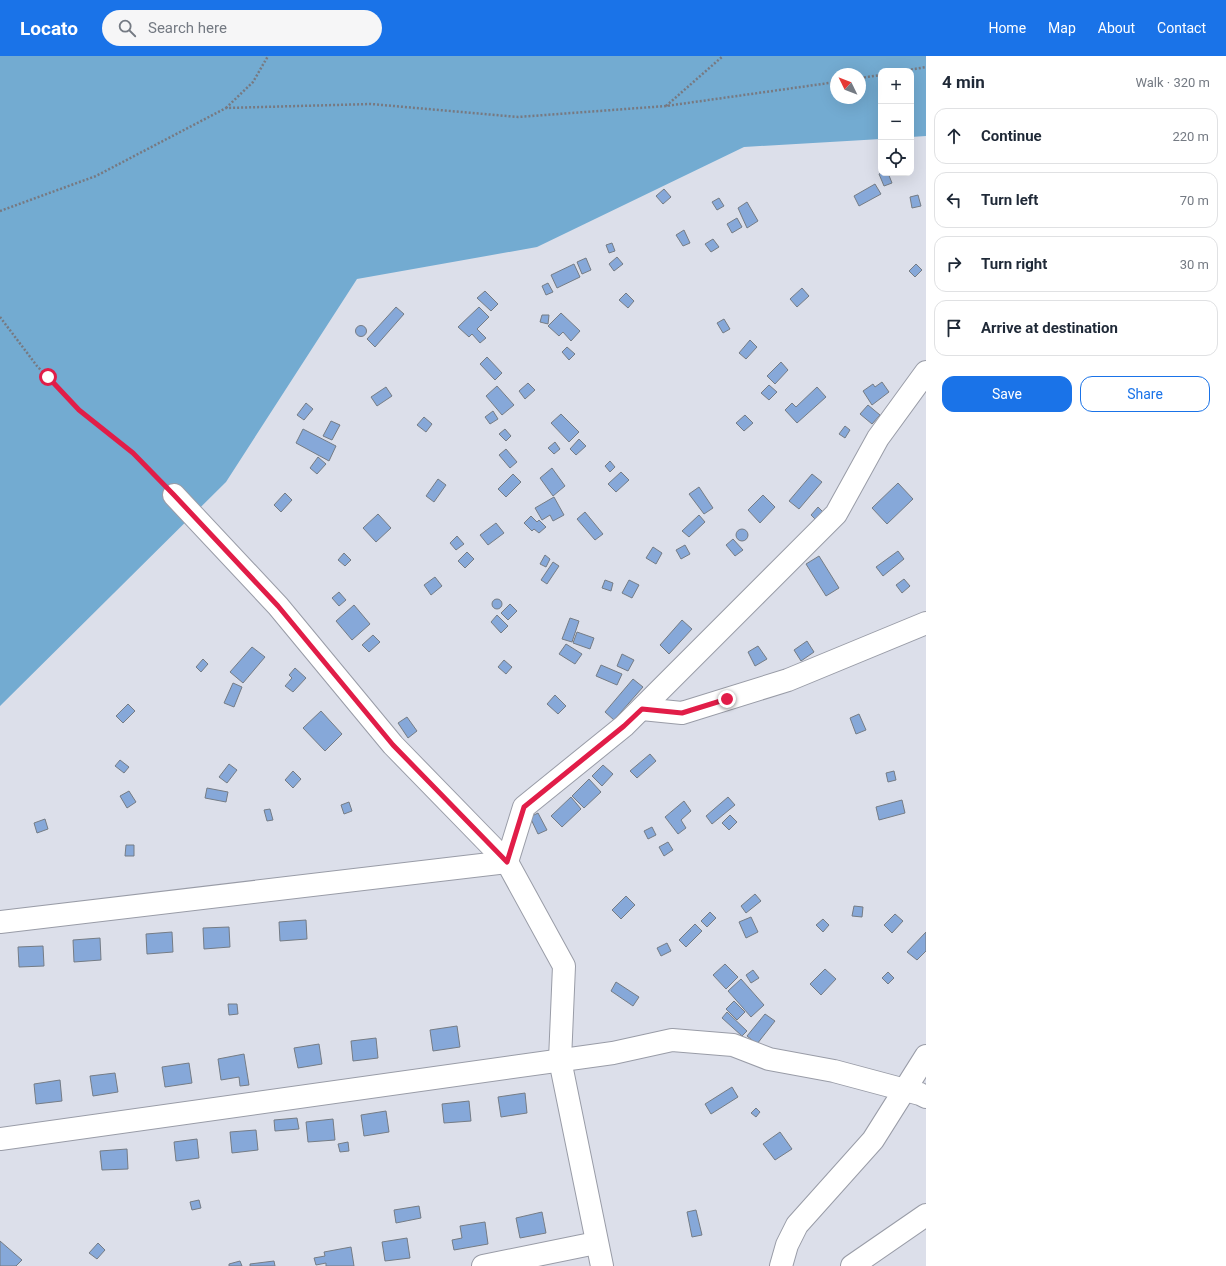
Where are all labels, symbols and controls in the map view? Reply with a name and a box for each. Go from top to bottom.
search box [102,10,382,46]
text: Locato [20,17,78,40]
icon: search [116,17,138,39]
text: Search here [148,19,227,37]
text: Home [988,20,1026,36]
text: Map [1048,20,1076,36]
text: About [1098,20,1135,36]
text: Contact [1157,20,1206,36]
north arrow [830,68,866,104]
map controls [878,68,914,176]
button: + [878,68,914,104]
text: 4 min [942,72,985,92]
text: Walk · 320 m [1135,75,1210,90]
button: − [878,104,914,140]
icon: ahead [943,125,965,147]
text: Continue [981,127,1042,145]
text: 220 m [1172,129,1209,144]
button: locate [878,140,914,176]
icon: left [943,189,965,211]
text: Turn left [981,191,1038,209]
text: 70 m [1180,193,1209,208]
icon: right [943,253,965,275]
text: Turn right [981,255,1047,273]
text: 30 m [1180,257,1209,272]
icon: arrive [943,317,965,339]
text: Arrive at destination [981,319,1118,337]
route start [39,368,57,386]
button: Save [942,376,1072,412]
button: Share [1080,376,1210,412]
route end [718,690,736,708]

